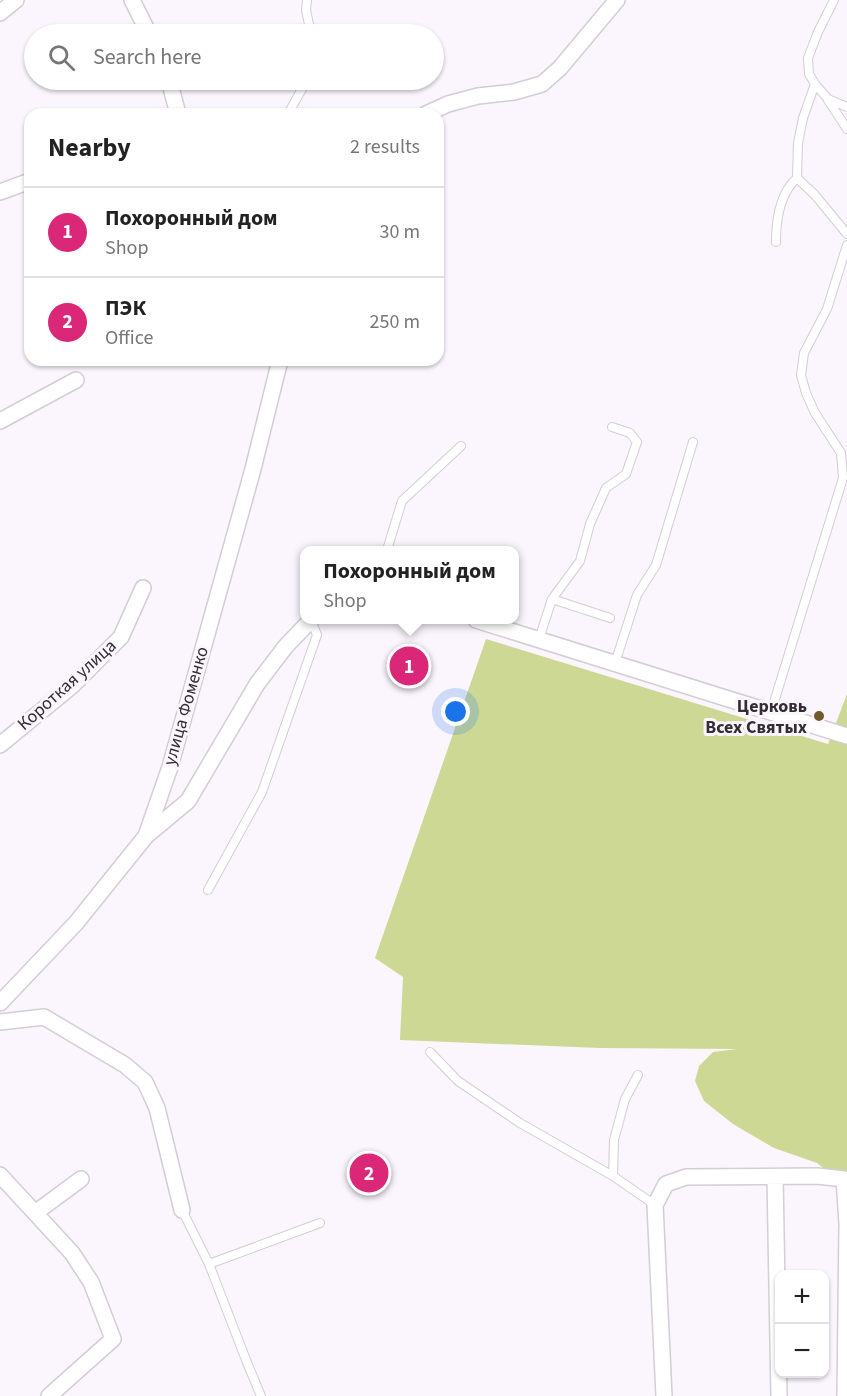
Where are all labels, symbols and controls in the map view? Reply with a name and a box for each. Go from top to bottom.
search box [24,24,444,90]
icon: search [45,41,78,74]
text: Search here [93,41,201,73]
text: Nearby [48,129,131,166]
text: 2 results [350,133,420,161]
text: Похоронный дом [105,202,278,234]
text: 1 [62,218,73,246]
text: 30 m [380,218,420,246]
text: Shop [105,234,149,262]
text: ПЭК [105,292,146,324]
text: 2 [62,308,73,336]
text: 250 m [370,308,420,336]
text: Office [105,324,153,352]
popup [300,546,519,624]
text: Похоронный дом [323,555,496,587]
text: Shop [323,587,367,615]
street label: Короткая улица [12,634,122,736]
street label: улица Фоменко [157,644,215,768]
pin: 1 [390,644,428,688]
place label: Церковь Всех Святых [705,694,807,740]
your location [441,697,470,726]
marker: Церковь Всех Святых [812,709,826,723]
pin: 2 [350,1150,388,1196]
map controls [775,1270,829,1378]
button: + [775,1270,829,1324]
button: − [775,1324,829,1378]

